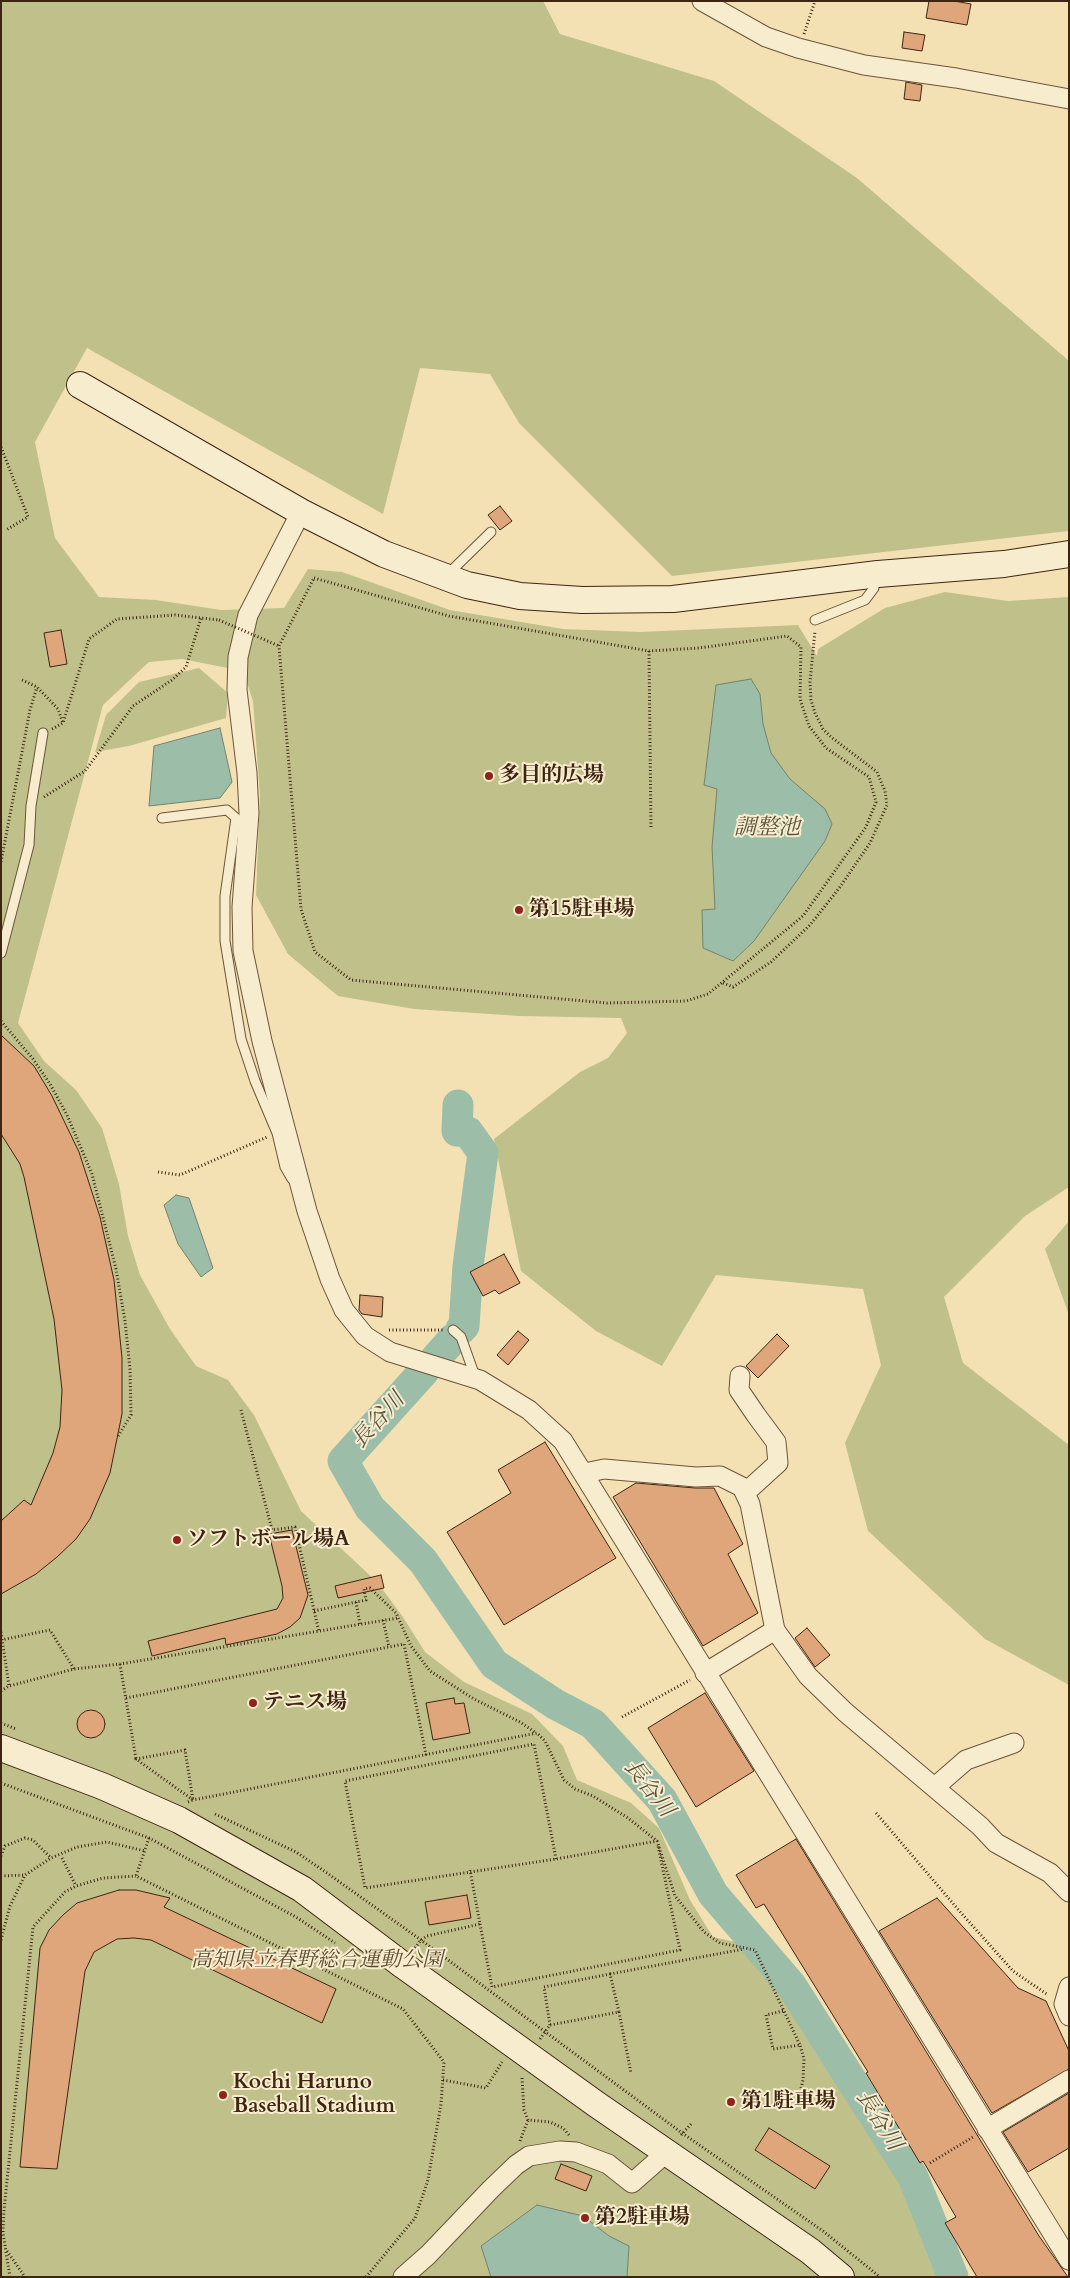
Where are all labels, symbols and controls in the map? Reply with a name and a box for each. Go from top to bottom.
place label: 多目的広場 [499,763,604,789]
marker: 多目的広場 [483,770,495,782]
water label: 調整池 [734,816,800,842]
place label: 第15駐車場 [529,897,635,923]
marker: 第15駐車場 [513,904,525,916]
water label: 長谷川 [347,1388,411,1454]
place label: ソフトボール場A [187,1527,350,1553]
marker: ソフトボール場A [171,1534,183,1546]
place label: テニス場 [263,1690,347,1716]
marker: テニス場 [247,1697,259,1709]
water label: 長谷川 [617,1755,679,1823]
park label: 高知県立春野総合運動公園 [191,1948,443,1974]
place label: Kochi Haruno Baseball Stadium [233,2070,395,2120]
water label: 長谷川 [849,2086,907,2156]
marker: Kochi Haruno Baseball Stadium [217,2089,229,2101]
place label: 第1駐車場 [741,2089,836,2115]
marker: 第1駐車場 [725,2096,737,2108]
place label: 第2駐車場 [595,2205,690,2231]
marker: 第2駐車場 [579,2212,591,2224]

